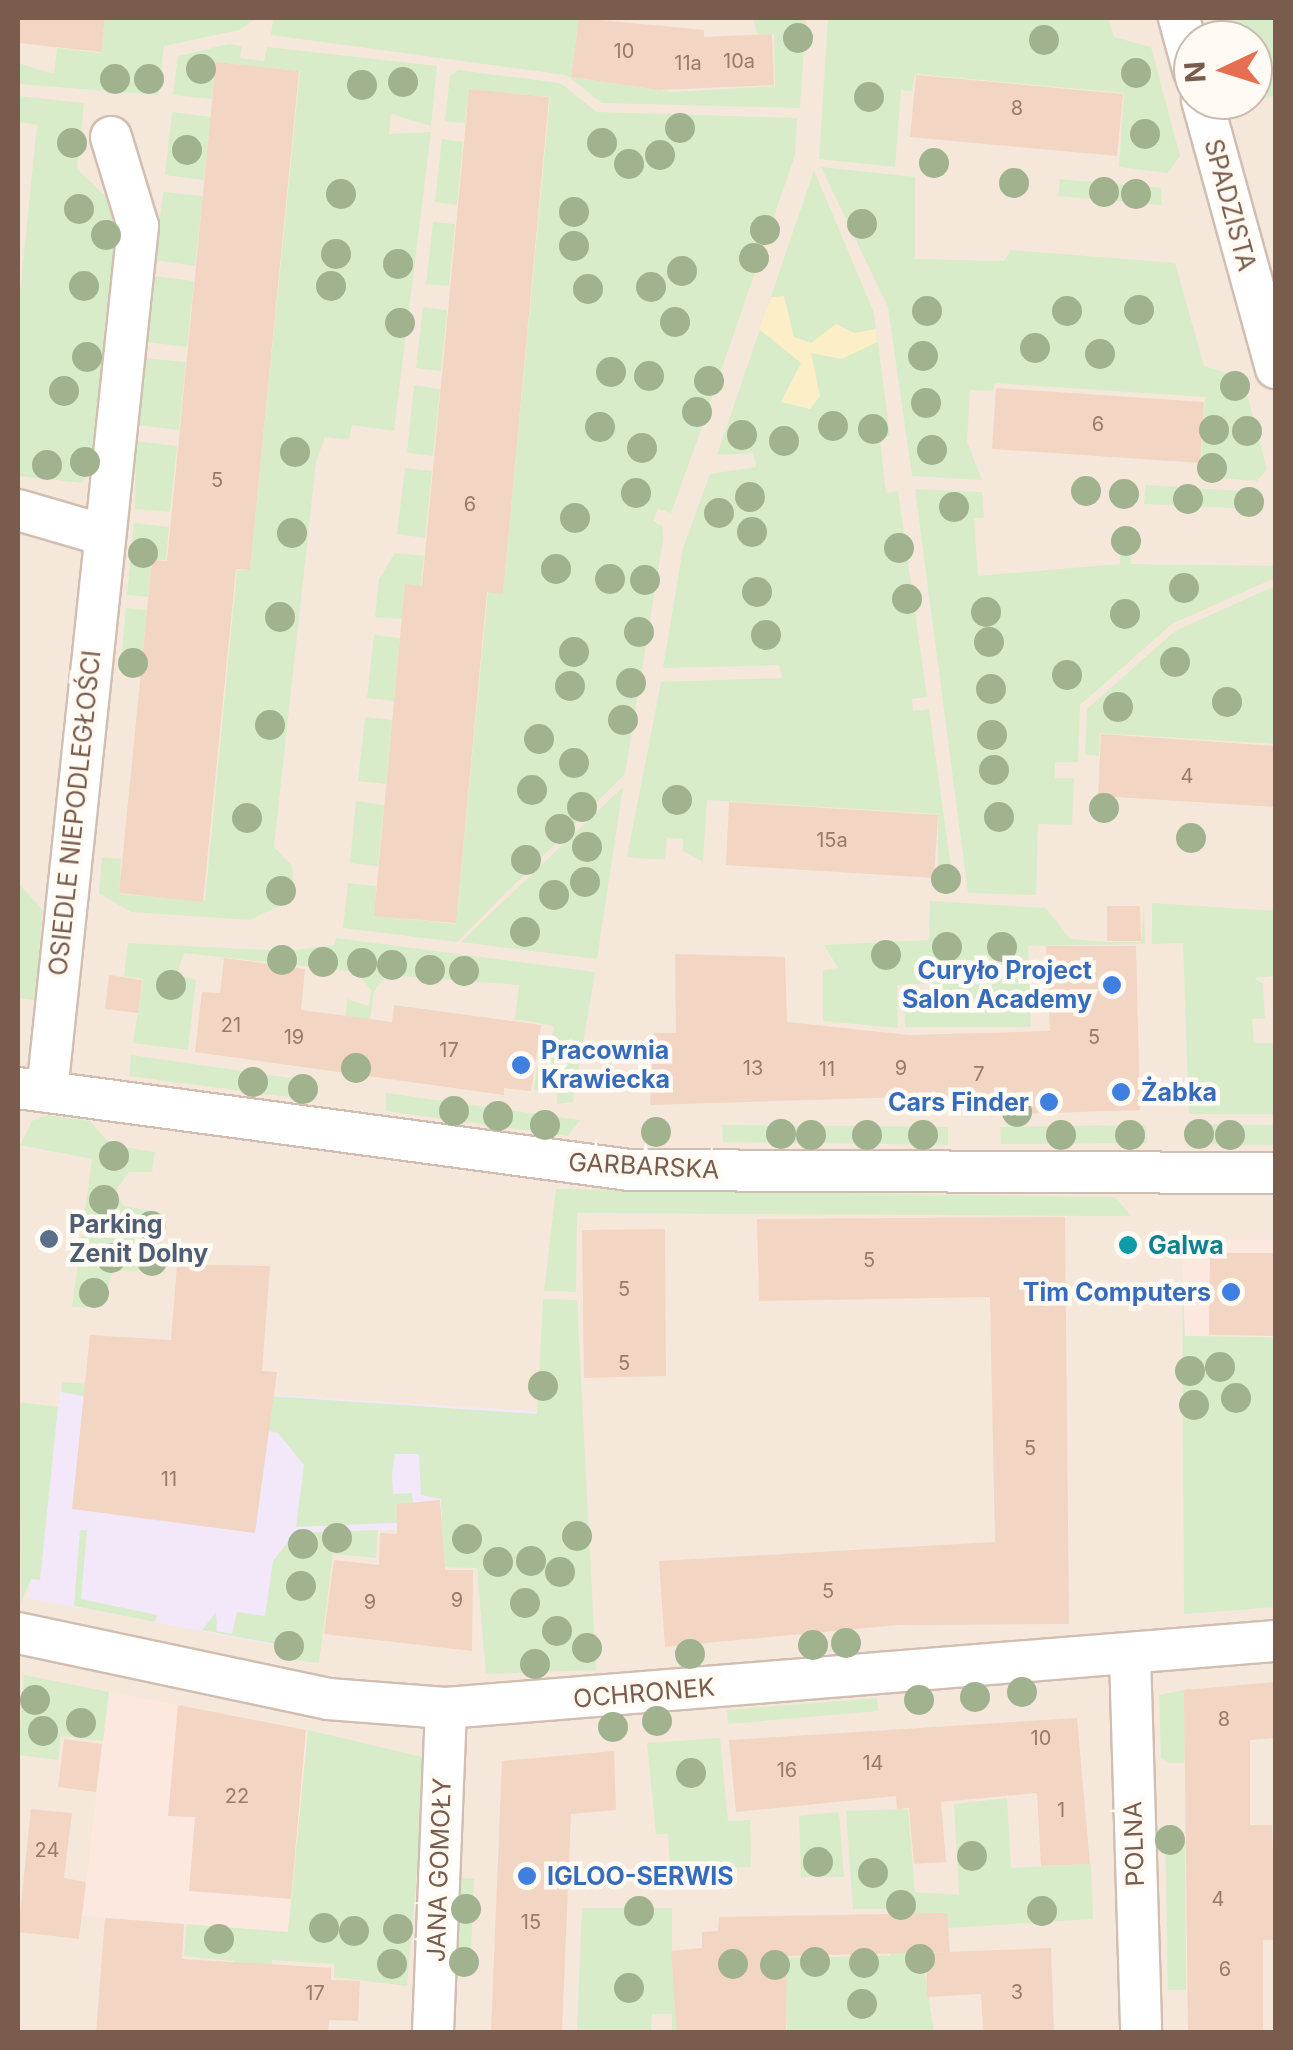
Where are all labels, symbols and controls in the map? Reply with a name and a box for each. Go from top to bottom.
north arrow [1173,20,1273,120]
house number: 10 [614,39,634,63]
house number: 10a [723,49,755,73]
house number: 11a [674,51,702,75]
text: N [1177,60,1213,84]
house number: 8 [1011,96,1023,120]
street label: SPADZISTA [1198,136,1262,274]
house number: 6 [1092,412,1104,436]
house number: 5 [211,468,223,492]
house number: 6 [464,492,476,516]
street label: OSIEDLE NIEPODLEGŁOŚCI [43,649,107,977]
house number: 4 [1181,764,1193,788]
house number: 15a [816,828,848,852]
place label: Curyło Project Salon Academy [902,956,1092,1015]
marker: Curyło Project Salon Academy [1101,974,1123,996]
house number: 21 [221,1013,241,1037]
house number: 19 [284,1025,304,1049]
house number: 5 [1088,1025,1100,1049]
place label: Pracownia Krawiecka [541,1036,670,1095]
house number: 17 [439,1038,459,1062]
marker: Pracownia Krawiecka [510,1054,532,1076]
house number: 13 [743,1056,763,1080]
house number: 9 [895,1056,907,1080]
house number: 11 [819,1057,835,1081]
house number: 7 [973,1062,985,1086]
place label: Żabka [1141,1077,1217,1107]
marker: Żabka [1110,1081,1132,1103]
place label: Cars Finder [888,1087,1029,1117]
marker: Cars Finder [1038,1091,1060,1113]
street label: GARBARSKA [568,1147,720,1185]
place label: Parking Zenit Dolny [69,1210,208,1269]
marker: Parking Zenit Dolny [38,1228,60,1250]
place label: Galwa [1148,1230,1224,1260]
marker: Galwa [1117,1234,1139,1256]
house number: 5 [863,1248,875,1272]
house number: 5 [618,1277,630,1301]
place label: Tim Computers [1023,1277,1211,1307]
marker: Tim Computers [1220,1281,1242,1303]
house number: 5 [618,1351,630,1375]
house number: 5 [1024,1436,1036,1460]
house number: 11 [161,1467,177,1491]
house number: 5 [822,1579,834,1603]
house number: 9 [451,1588,463,1612]
house number: 9 [364,1590,376,1614]
street label: OCHRONEK [572,1672,716,1714]
house number: 8 [1218,1707,1230,1731]
house number: 10 [1031,1726,1051,1750]
house number: 14 [862,1751,884,1775]
house number: 16 [777,1758,797,1782]
street label: JANA GOMOŁY [421,1777,457,1963]
house number: 22 [225,1784,249,1808]
house number: 1 [1057,1798,1065,1822]
street label: POLNA [1118,1801,1150,1887]
house number: 24 [35,1838,59,1862]
place label: IGLOO-SERWIS [547,1861,734,1891]
marker: IGLOO-SERWIS [516,1865,538,1887]
house number: 4 [1212,1887,1224,1911]
house number: 15 [521,1910,541,1934]
house number: 6 [1219,1957,1231,1981]
house number: 3 [1011,1980,1023,2004]
house number: 17 [305,1981,325,2005]

